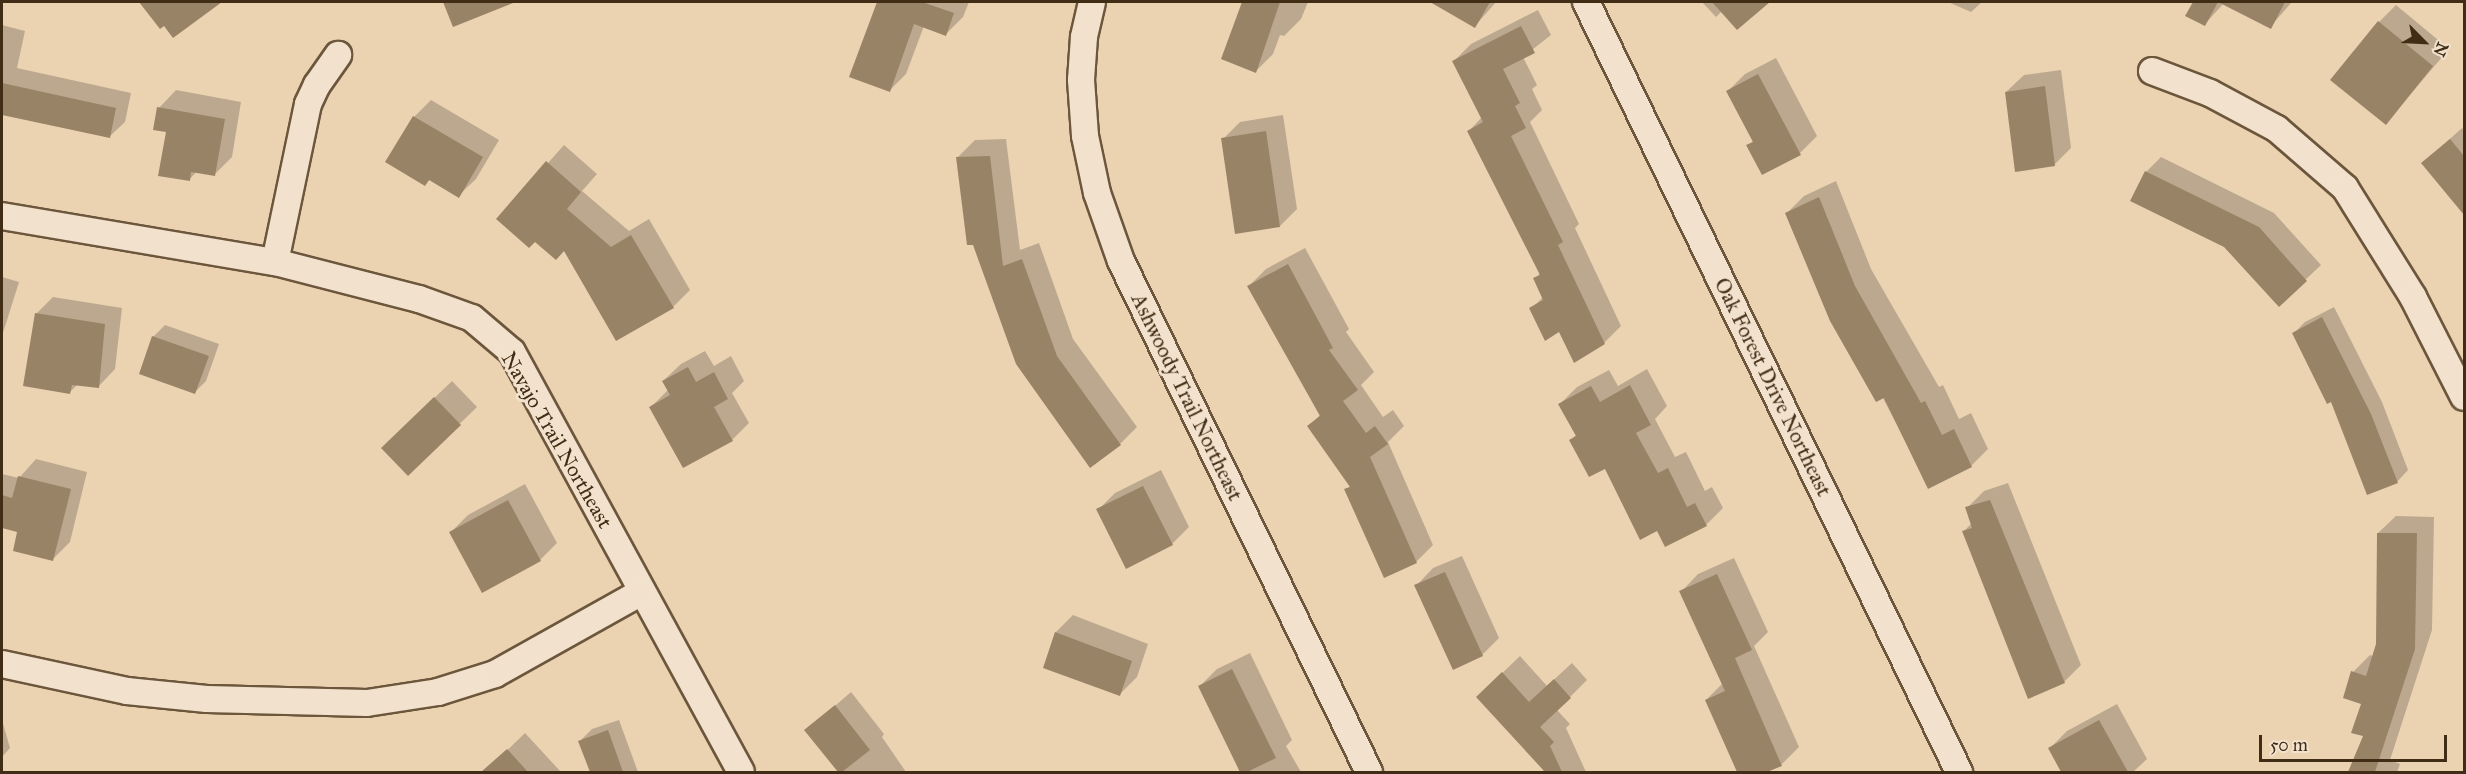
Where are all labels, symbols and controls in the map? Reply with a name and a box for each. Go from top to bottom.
north arrow [2394,12,2454,72]
text: N [2429,39,2452,60]
street label: Oak Forest Drive Northeast [1709,274,1837,500]
street label: Ashwoody Trail Northeast [1126,289,1248,505]
street label: Navajo Trail Northeast [496,347,618,533]
scale bar [2262,723,2450,761]
text: 50 m [2270,734,2308,756]

